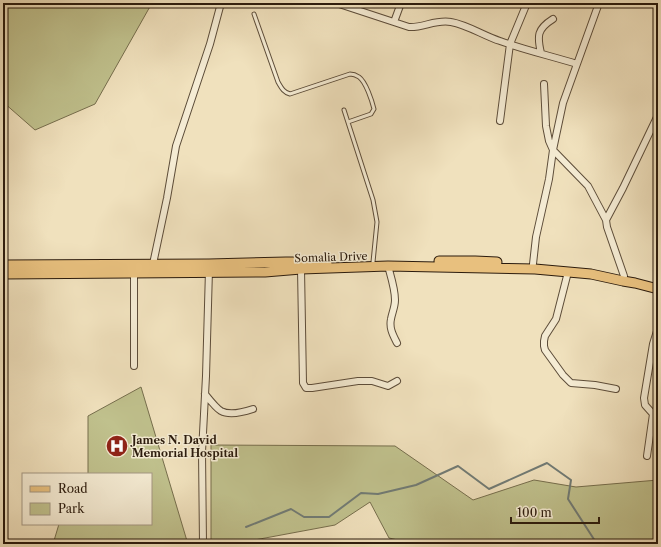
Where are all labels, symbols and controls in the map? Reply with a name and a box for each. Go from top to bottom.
street label: Somalia Drive [294,249,368,265]
hospital icon: James N. David Memorial Hospital [104,433,130,459]
place label: James N. David Memorial Hospital [130,433,238,460]
legend [22,473,152,525]
text: Road [58,481,88,496]
scale bar [511,499,599,525]
text: Park [58,501,85,516]
text: 100 m [517,505,552,520]

